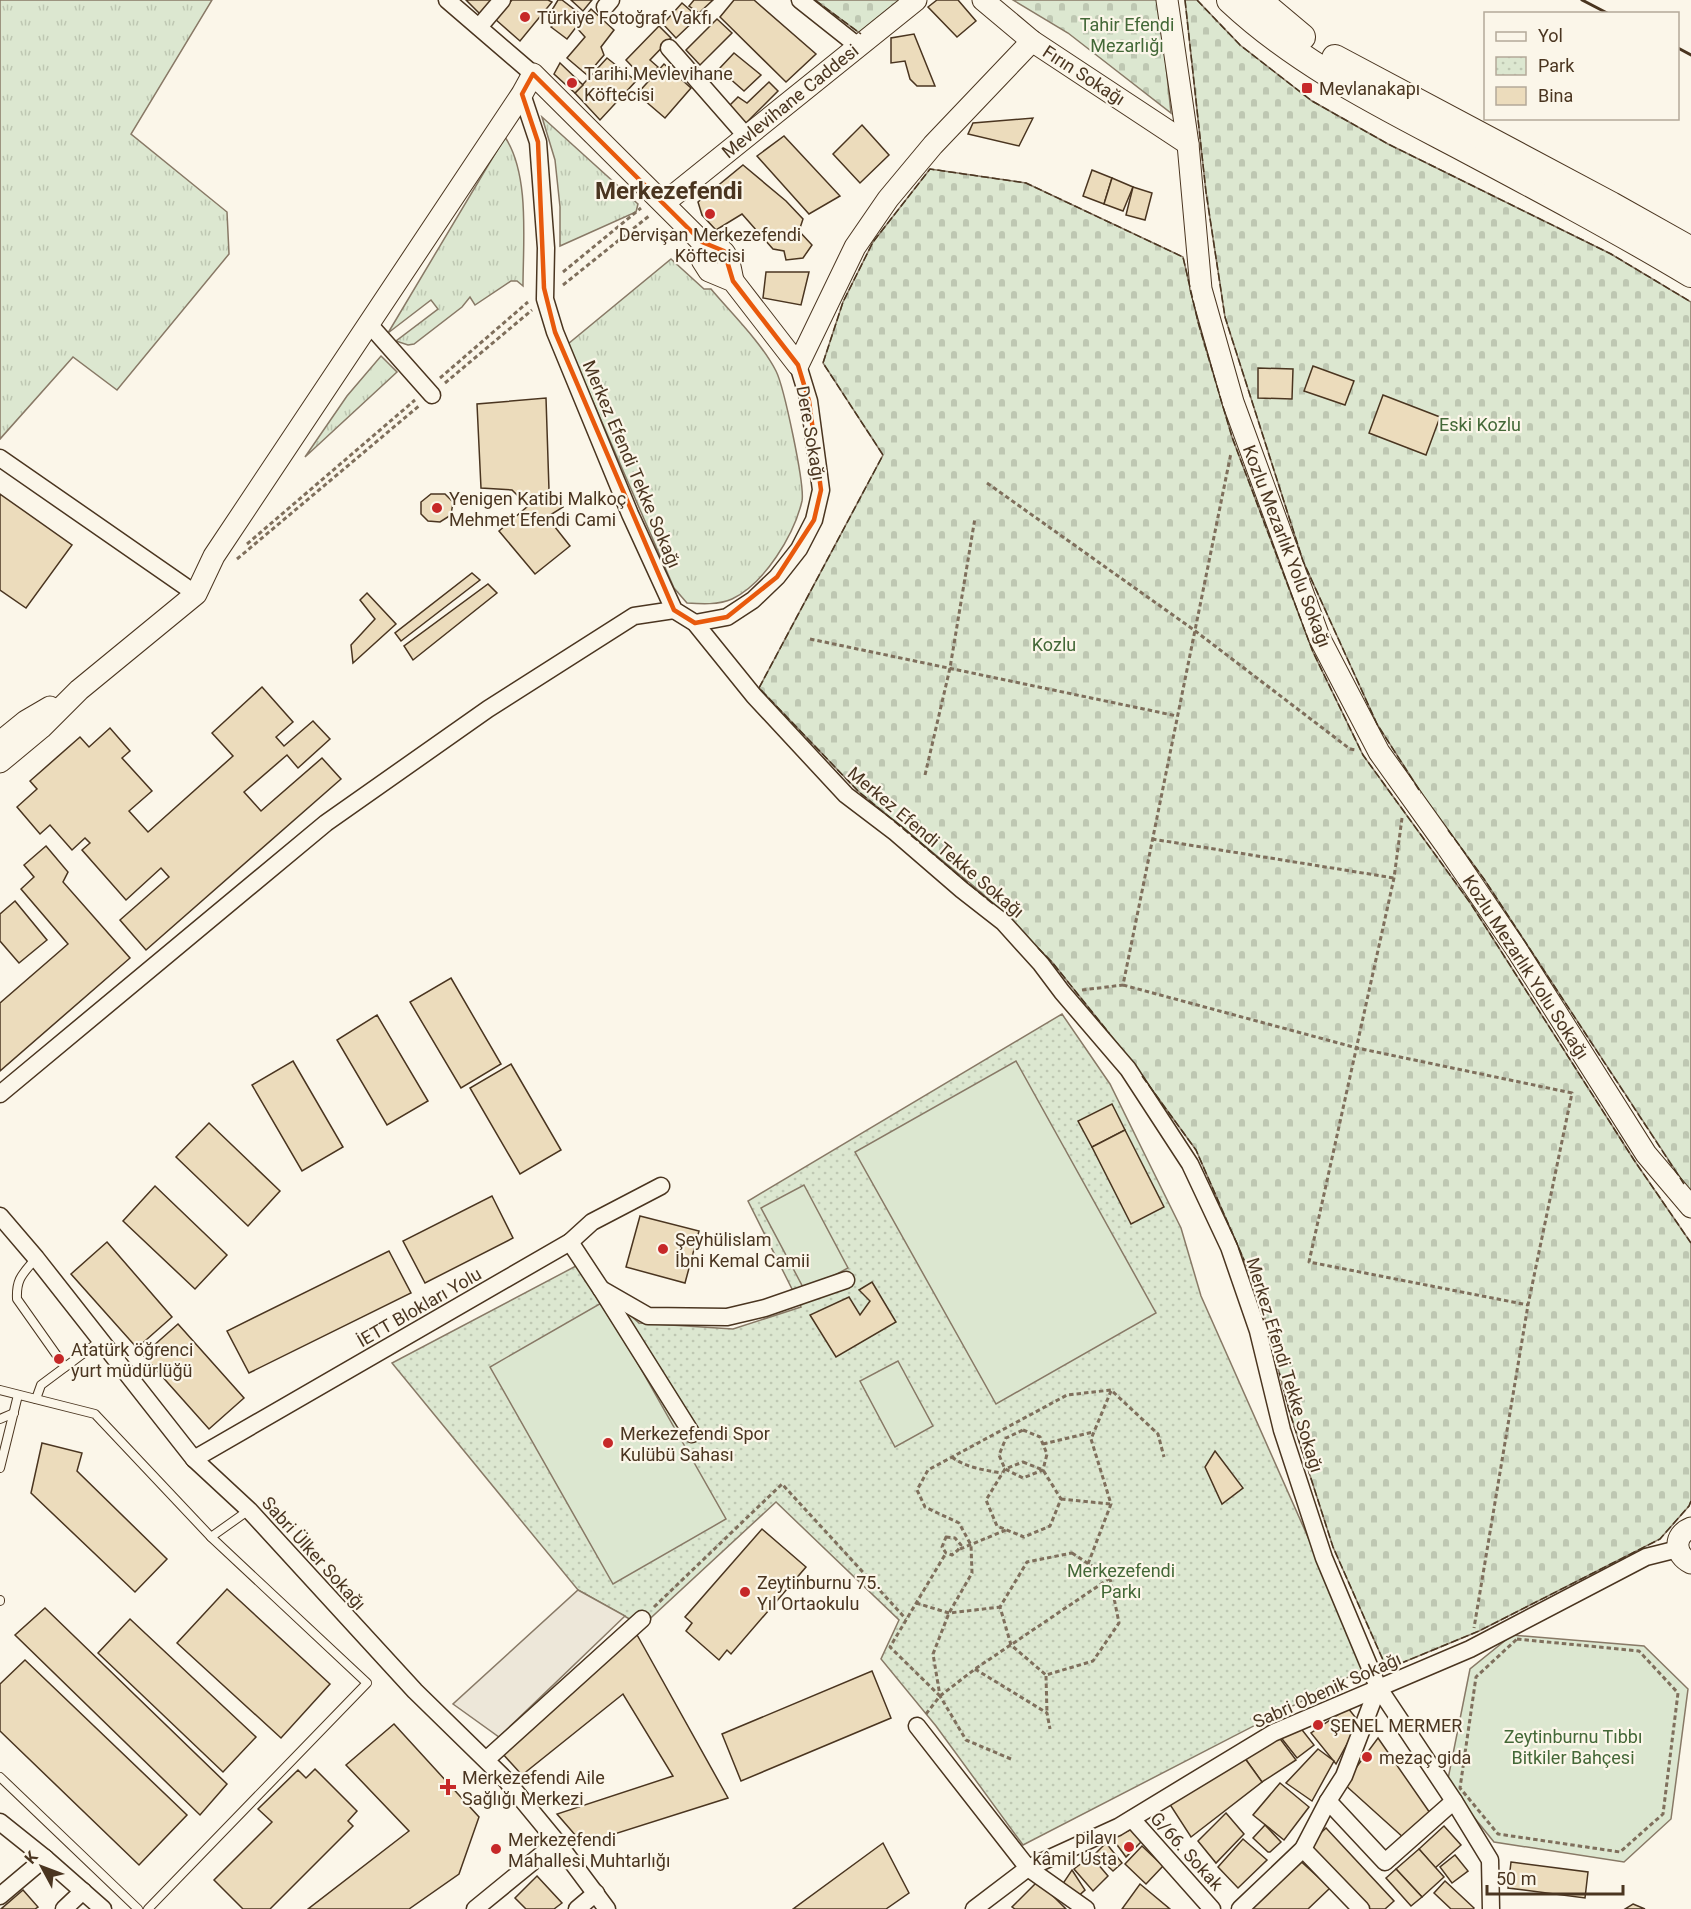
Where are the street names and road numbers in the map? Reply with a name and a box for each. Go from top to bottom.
street label: Mevlevihane Caddesi [718,40,862,162]
street label: Fırın Sokağı [1039,41,1129,109]
street label: Merkez Efendi Tekke Sokağı [579,357,685,571]
street label: Dere Sokağı [792,384,830,482]
street label: Kozlu Mezarlık Yolu Sokağı [1239,442,1335,650]
street label: Merkez Efendi Tekke Sokağı [844,762,1028,922]
street label: Kozlu Mezarlık Yolu Sokağı [1459,871,1593,1063]
street label: Merkez Efendi Tekke Sokağı [1242,1255,1328,1475]
street label: İETT Blokları Yolu [353,1263,485,1351]
street label: Sabri Ülker Sokağı [258,1492,370,1614]
street label: Sabri Obenik Sokağı [1250,1648,1404,1732]
street label: G/66. Sokak [1146,1808,1228,1895]

